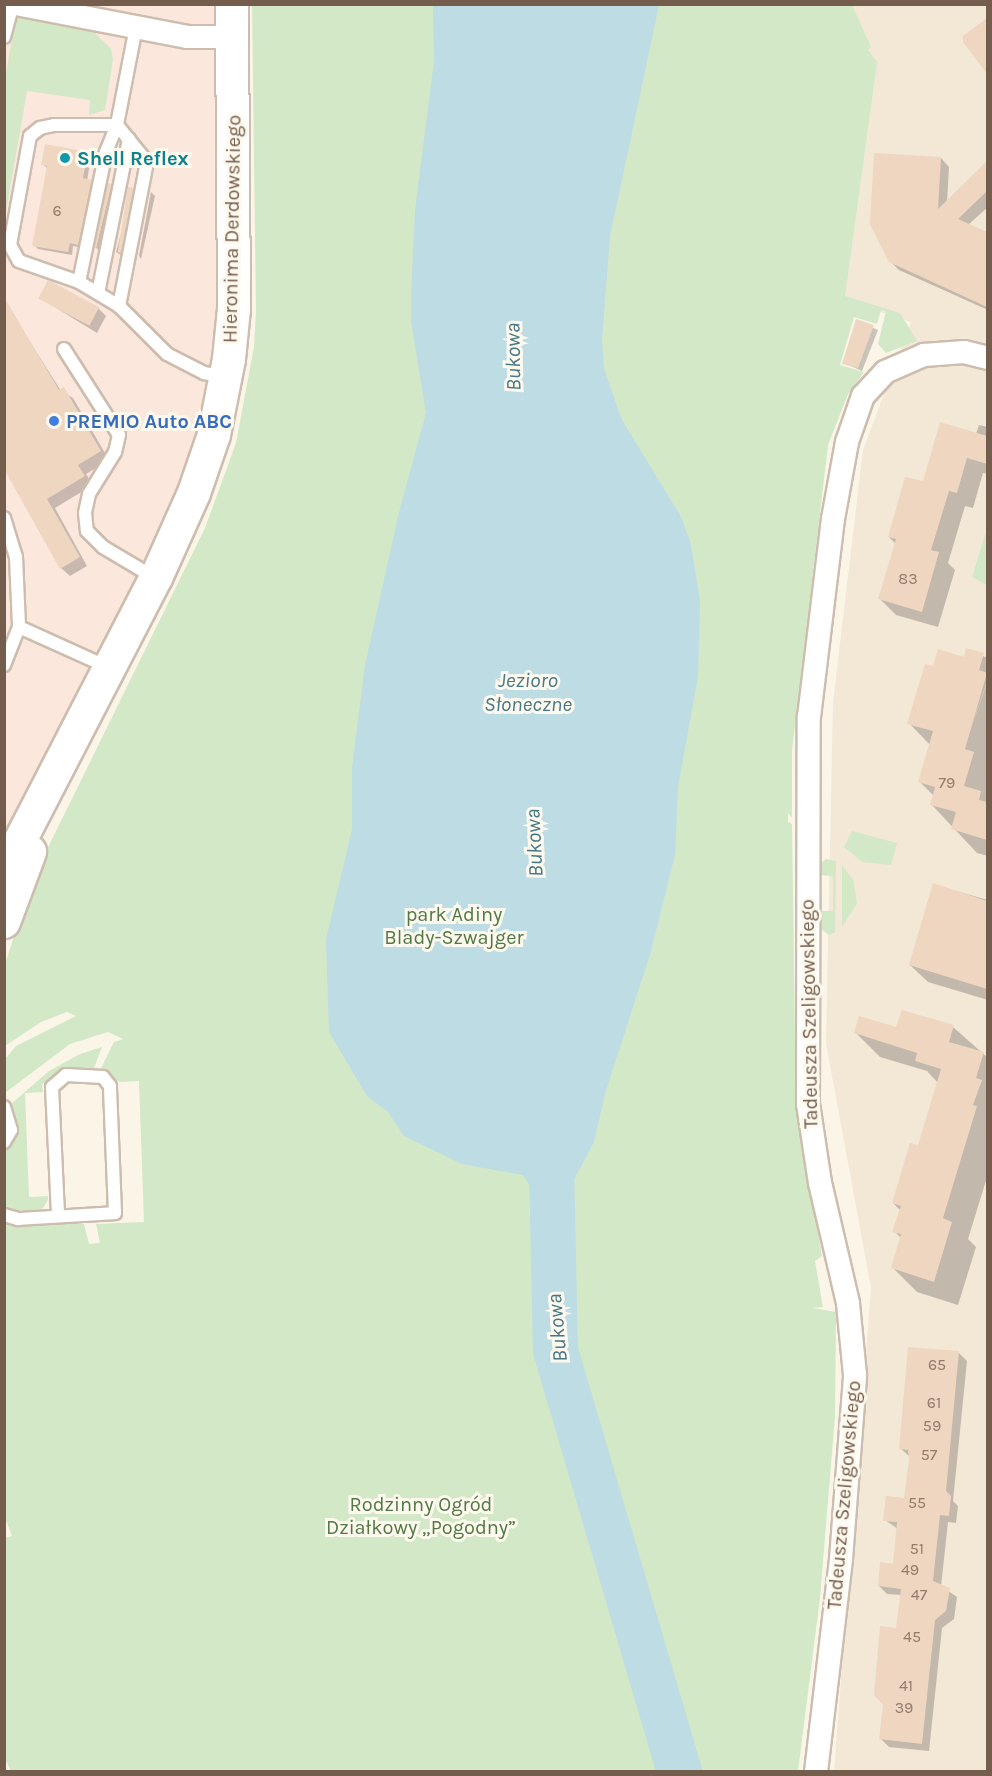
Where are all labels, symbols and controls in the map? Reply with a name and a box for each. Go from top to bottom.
street label: Hieronima Derdowskiego [218,115,246,343]
place label: Shell Reflex [77,146,189,170]
marker: Shell Reflex [58,151,72,165]
house number: 6 [52,201,62,221]
water label: Bukowa [500,323,526,391]
place label: PREMIO Auto ABC [66,409,232,433]
marker: PREMIO Auto ABC [47,414,61,428]
house number: 83 [898,569,918,589]
water label: Jezioro Słoneczne [484,667,572,717]
house number: 79 [939,773,955,793]
water label: Bukowa [520,808,548,878]
street label: Tadeusza Szeligowskiego [795,899,823,1129]
park label: park Adiny Blady-Szwajger [384,902,524,949]
water label: Bukowa [541,1293,573,1363]
house number: 65 [928,1355,946,1375]
street label: Tadeusza Szeligowskiego [822,1380,866,1610]
house number: 61 [927,1393,941,1413]
house number: 59 [923,1416,941,1436]
house number: 57 [921,1445,937,1465]
park label: Rodzinny Ogród Działkowy „Pogodny” [326,1492,516,1539]
house number: 55 [908,1493,926,1513]
house number: 51 [910,1539,924,1559]
house number: 49 [901,1560,919,1580]
house number: 47 [911,1585,927,1605]
house number: 45 [903,1627,921,1647]
house number: 41 [899,1676,913,1696]
house number: 39 [895,1698,913,1718]

